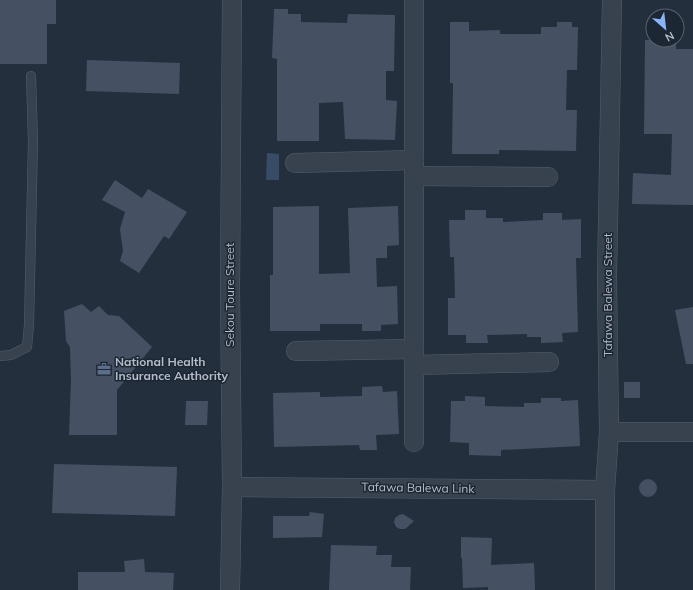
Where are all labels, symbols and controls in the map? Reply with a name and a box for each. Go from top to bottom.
north arrow [645,8,685,48]
text: N [663,29,677,45]
street label: Tafawa Balewa Street [600,233,615,357]
street label: Sekou Toure Street [222,243,237,347]
place label: National Health Insurance Authority [115,354,228,383]
office icon: National Health Insurance Authority [96,361,112,377]
street label: Tafawa Balewa Link [361,479,476,496]

